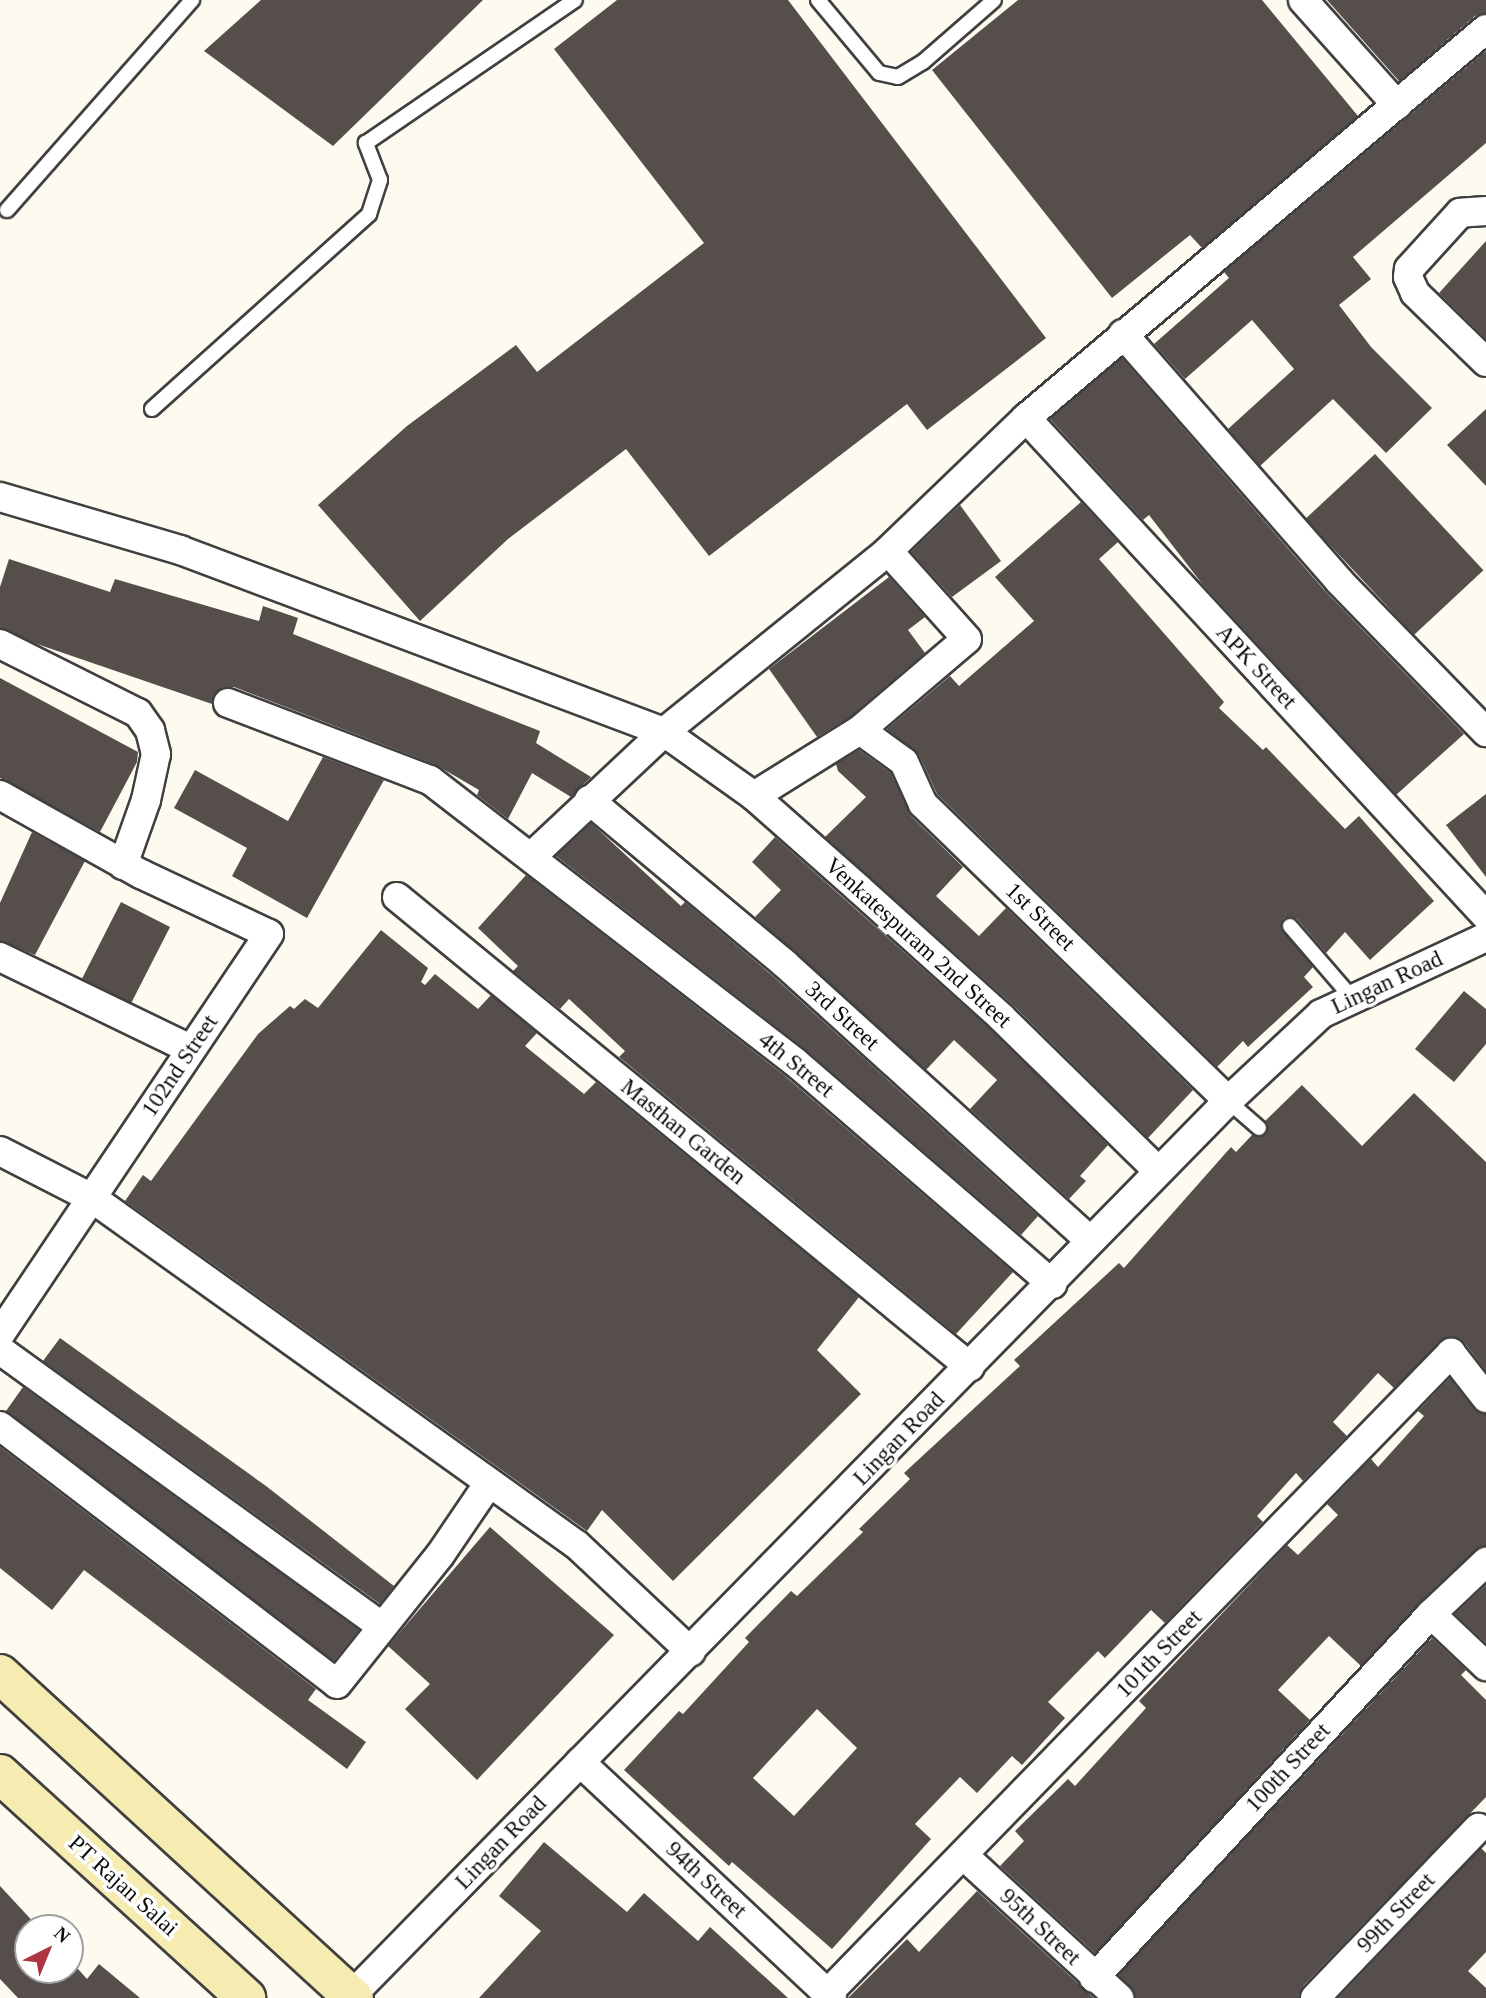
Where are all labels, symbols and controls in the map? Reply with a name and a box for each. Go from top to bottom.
street label: APK Street [1210,619,1302,715]
street label: Venkatespuram 2nd Street [819,852,1017,1034]
street label: 1st Street [999,877,1081,957]
street label: Lingan Road [1327,945,1447,1021]
street label: 3rd Street [799,976,885,1056]
street label: 102nd Street [136,1010,224,1122]
street label: 4th Street [753,1026,839,1104]
street label: Masthan Garden [615,1073,751,1191]
street label: Lingan Road [848,1386,950,1492]
street label: 101th Street [1110,1604,1208,1704]
street label: 100th Street [1240,1718,1336,1818]
street label: Lingan Road [450,1790,552,1896]
street label: PT Rajan Salai [62,1830,184,1942]
street label: 94th Street [660,1836,752,1924]
street label: 99th Street [1351,1867,1441,1959]
street label: 95th Street [994,1883,1086,1971]
north arrow [14,1914,84,1984]
text: N [50,1922,74,1947]

